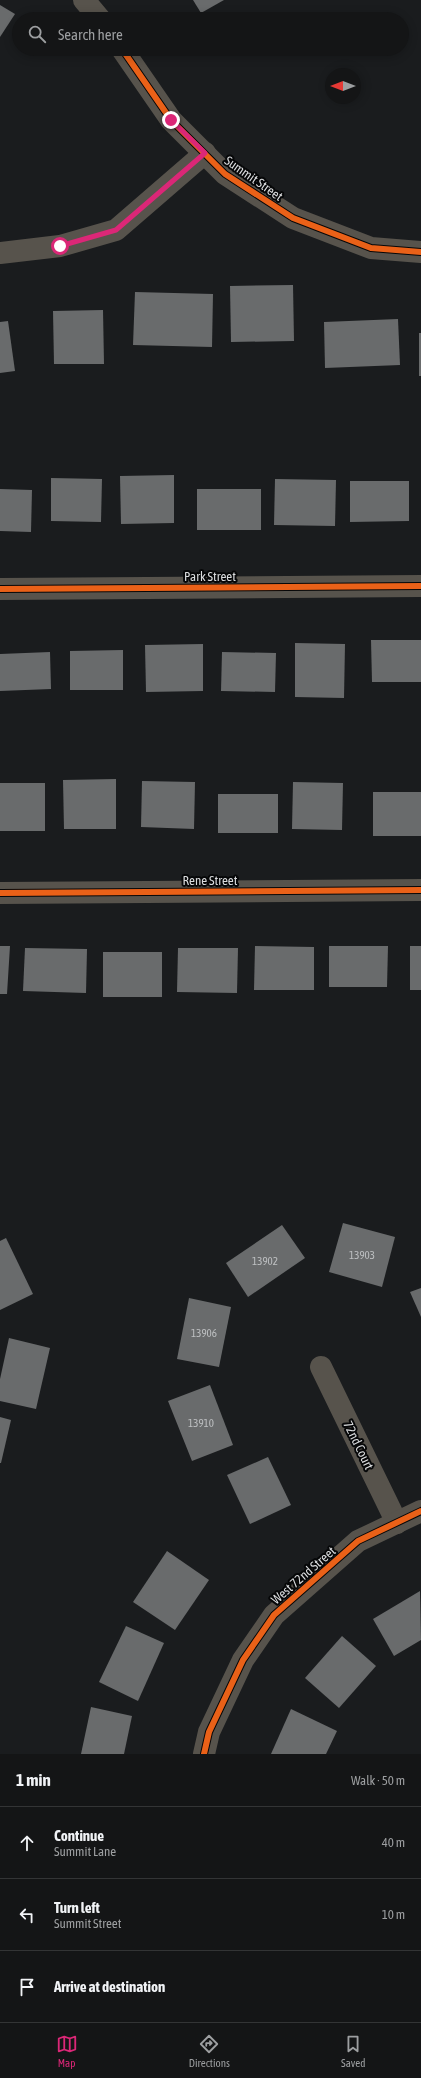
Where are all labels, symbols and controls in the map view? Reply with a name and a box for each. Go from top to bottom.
search box [12,12,409,56]
icon: search [26,23,48,45]
text: Search here [58,26,123,43]
north arrow [325,68,361,104]
route end [162,111,180,129]
street label: Summit Street [222,153,286,204]
route start [51,237,69,255]
street label: Park Street [184,569,236,584]
street label: Rene Street [183,873,238,888]
house number: 13903 [349,1249,375,1261]
house number: 13902 [252,1255,278,1267]
house number: 13906 [191,1327,217,1339]
house number: 13910 [188,1417,214,1429]
street label: 72nd Court [340,1418,377,1472]
street label: West 72nd Street [268,1543,339,1607]
text: 1 min [16,1770,51,1790]
text: Walk · 50 m [351,1773,405,1788]
text: Continue [54,1827,104,1844]
icon: ahead [16,1832,38,1854]
text: 40 m [382,1835,405,1850]
text: Summit Lane [54,1844,116,1859]
text: Turn left [54,1899,100,1916]
icon: left [16,1904,38,1926]
text: 10 m [382,1907,405,1922]
text: Summit Street [54,1916,122,1931]
icon: arrive [16,1976,38,1998]
text: Arrive at destination [54,1978,165,1995]
tab: Map [56,2033,78,2069]
tab: Directions [189,2033,230,2069]
tab: Saved [341,2033,365,2069]

